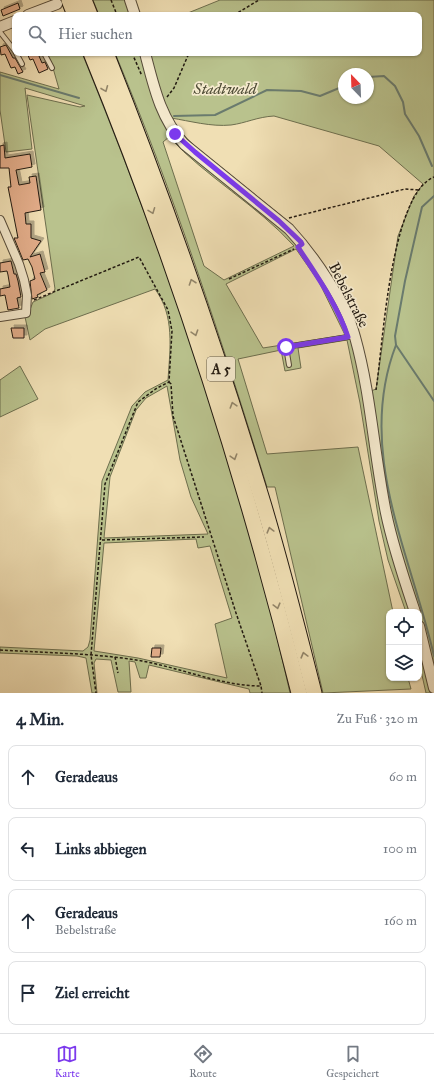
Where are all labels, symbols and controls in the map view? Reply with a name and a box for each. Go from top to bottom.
search box [12,12,422,56]
icon: search [26,23,48,45]
text: Hier suchen [58,25,133,43]
north arrow [338,68,374,104]
park label: Stadtwald [193,80,258,98]
one-way arrow [101,86,109,93]
route end [166,125,184,143]
one-way arrow [147,207,155,214]
street label: Bebelstraße [325,259,373,331]
one-way arrow [188,279,196,286]
one-way arrow [190,330,199,337]
route start [277,338,295,356]
road number: A 5 [207,357,235,381]
one-way arrow [229,402,238,409]
one-way arrow [229,453,238,460]
one-way arrow [266,527,275,534]
one-way arrow [272,602,281,609]
map controls [386,609,422,681]
button: locate [386,609,422,645]
button: layers [386,645,422,681]
one-way arrow [300,652,309,659]
text: 4 Min. [16,709,64,730]
text: Zu Fuß · 320 m [337,711,418,727]
icon: ahead [17,766,39,788]
text: Geradeaus [55,768,118,786]
text: 60 m [389,769,417,785]
icon: left [17,838,39,860]
text: Links abbiegen [55,840,147,858]
text: 100 m [383,841,417,857]
text: Geradeaus [55,904,118,922]
icon: ahead [17,910,39,932]
text: 160 m [384,913,417,929]
text: Bebelstraße [55,922,116,938]
icon: arrive [17,982,39,1004]
text: Ziel erreicht [55,984,130,1002]
tab: Karte [55,1043,80,1080]
tab: Route [189,1043,217,1080]
tab: Gespeichert [326,1043,379,1080]

